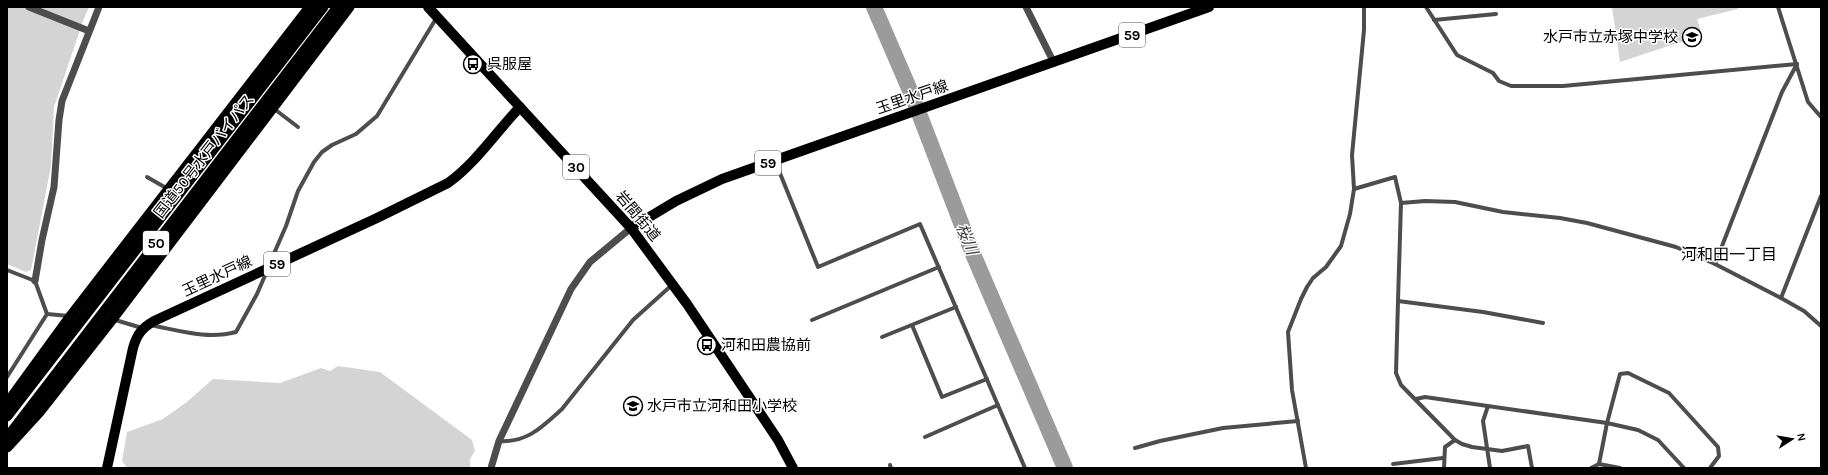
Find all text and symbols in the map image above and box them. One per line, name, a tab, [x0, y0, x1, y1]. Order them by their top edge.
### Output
road number: 59	[1119, 23, 1145, 47]
school or university icon: 水戸市立赤塚中学校	[1681, 26, 1703, 48]
place label: 水戸市立赤塚中学校	[1543, 28, 1678, 46]
bus stop icon: 呉服屋	[462, 53, 484, 75]
place label: 呉服屋	[487, 55, 532, 73]
street label: 玉里水戸線	[874, 76, 950, 118]
street label: 国道50号水戸バイパス	[150, 91, 258, 221]
road number: 59	[755, 151, 781, 175]
road number: 30	[563, 155, 589, 179]
street label: 岩間街道	[612, 187, 664, 245]
water label: 桜川	[952, 221, 983, 259]
road number: 50	[143, 231, 169, 255]
district label: 河和田一丁目	[1681, 245, 1777, 264]
street label: 玉里水戸線	[179, 252, 255, 300]
road number: 59	[264, 252, 290, 276]
bus stop icon: 河和田農協前	[696, 334, 718, 356]
place label: 河和田農協前	[721, 336, 811, 354]
school or university icon: 水戸市立河和田小学校	[622, 395, 644, 417]
place label: 水戸市立河和田小学校	[647, 397, 797, 415]
north arrow	[1772, 419, 1812, 459]
text: N	[1794, 432, 1808, 442]

